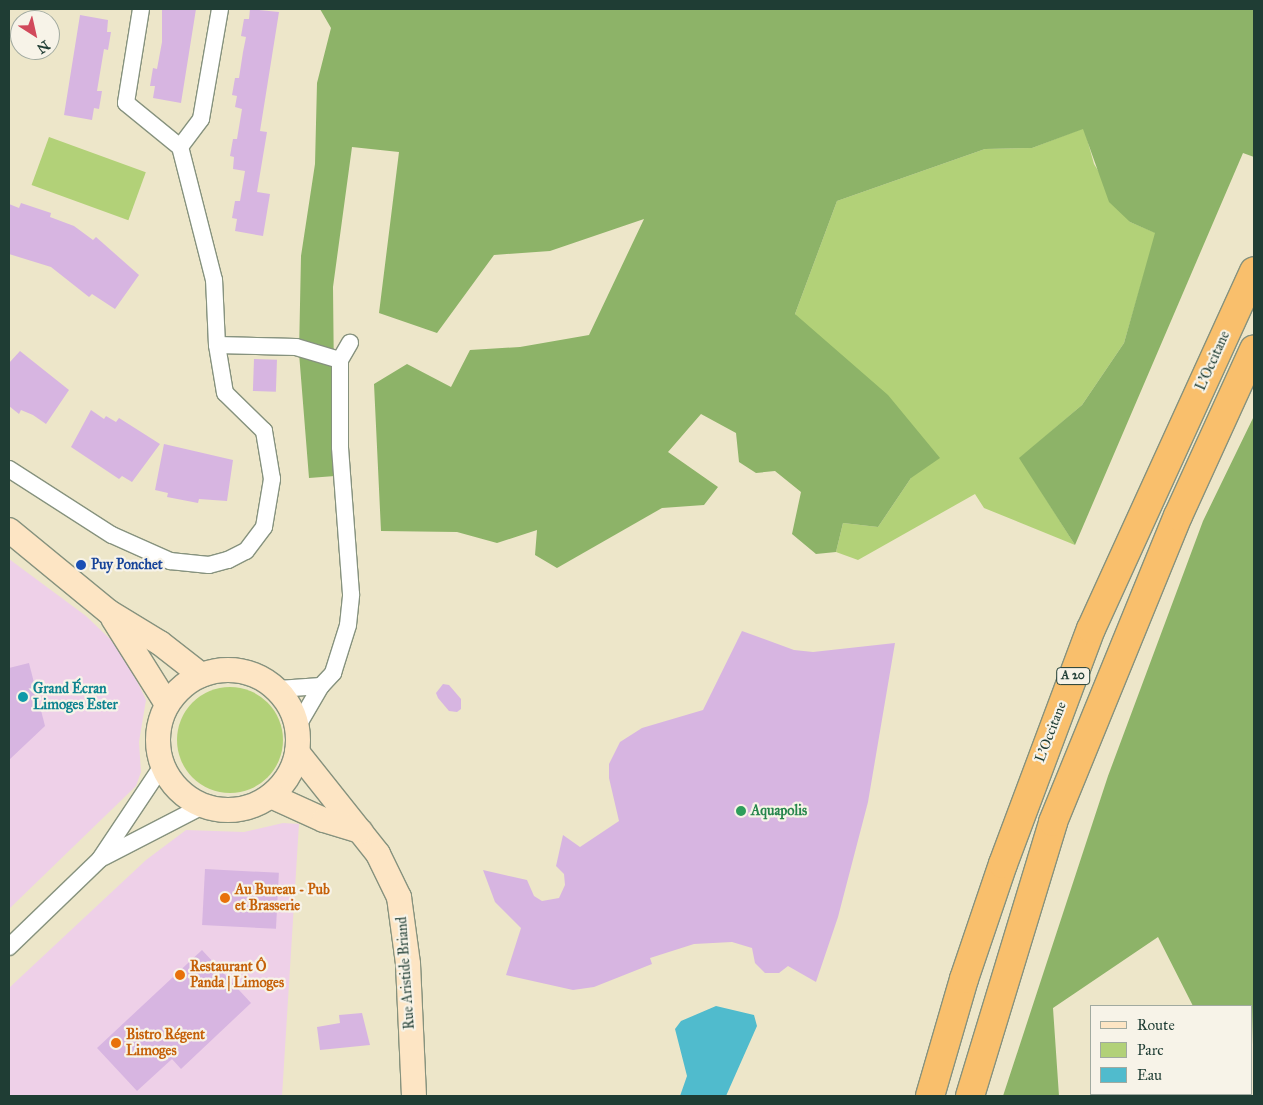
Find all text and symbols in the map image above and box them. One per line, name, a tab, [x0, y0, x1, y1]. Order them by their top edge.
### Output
north arrow	[10, 10, 60, 60]
text: N	[34, 37, 53, 57]
street label: L'Occitane	[1192, 329, 1234, 393]
place label: Puy Ponchet	[91, 557, 163, 573]
marker: Puy Ponchet	[75, 559, 87, 571]
road number: A 20	[1056, 666, 1090, 686]
place label: Grand Écran Limoges Ester	[33, 681, 118, 714]
marker: Grand Écran Limoges Ester	[17, 691, 29, 703]
street label: L'Occitane	[1032, 699, 1070, 765]
place label: Aquapolis	[751, 803, 807, 819]
marker: Aquapolis	[735, 805, 747, 817]
place label: Au Bureau - Pub et Brasserie	[235, 882, 330, 914]
marker: Au Bureau - Pub et Brasserie	[219, 892, 231, 904]
street label: Rue Aristide Briand	[394, 916, 418, 1030]
place label: Restaurant Ô Panda | Limoges	[190, 959, 284, 992]
marker: Restaurant Ô Panda | Limoges	[174, 969, 186, 981]
legend	[1090, 1005, 1253, 1095]
text: Route	[1137, 1016, 1175, 1034]
place label: Bistro Régent Limoges	[126, 1027, 205, 1060]
marker: Bistro Régent Limoges	[110, 1037, 122, 1049]
text: Parc	[1137, 1041, 1164, 1059]
text: Eau	[1137, 1066, 1162, 1084]

